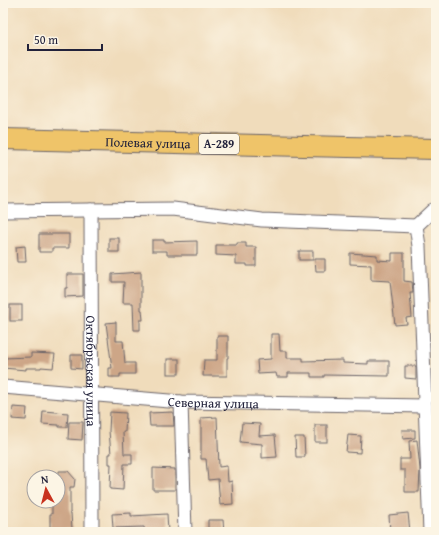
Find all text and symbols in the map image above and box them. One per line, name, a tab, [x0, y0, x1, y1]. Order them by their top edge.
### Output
scale bar	[28, 26, 102, 52]
text: 50 m	[34, 31, 58, 48]
street label: Полевая улица	[105, 132, 192, 153]
road number: А-289	[199, 134, 239, 154]
street label: Октябрьская улица	[81, 316, 101, 427]
street label: Северная улица	[167, 392, 260, 413]
north arrow	[26, 469, 66, 509]
text: N	[40, 471, 50, 487]

